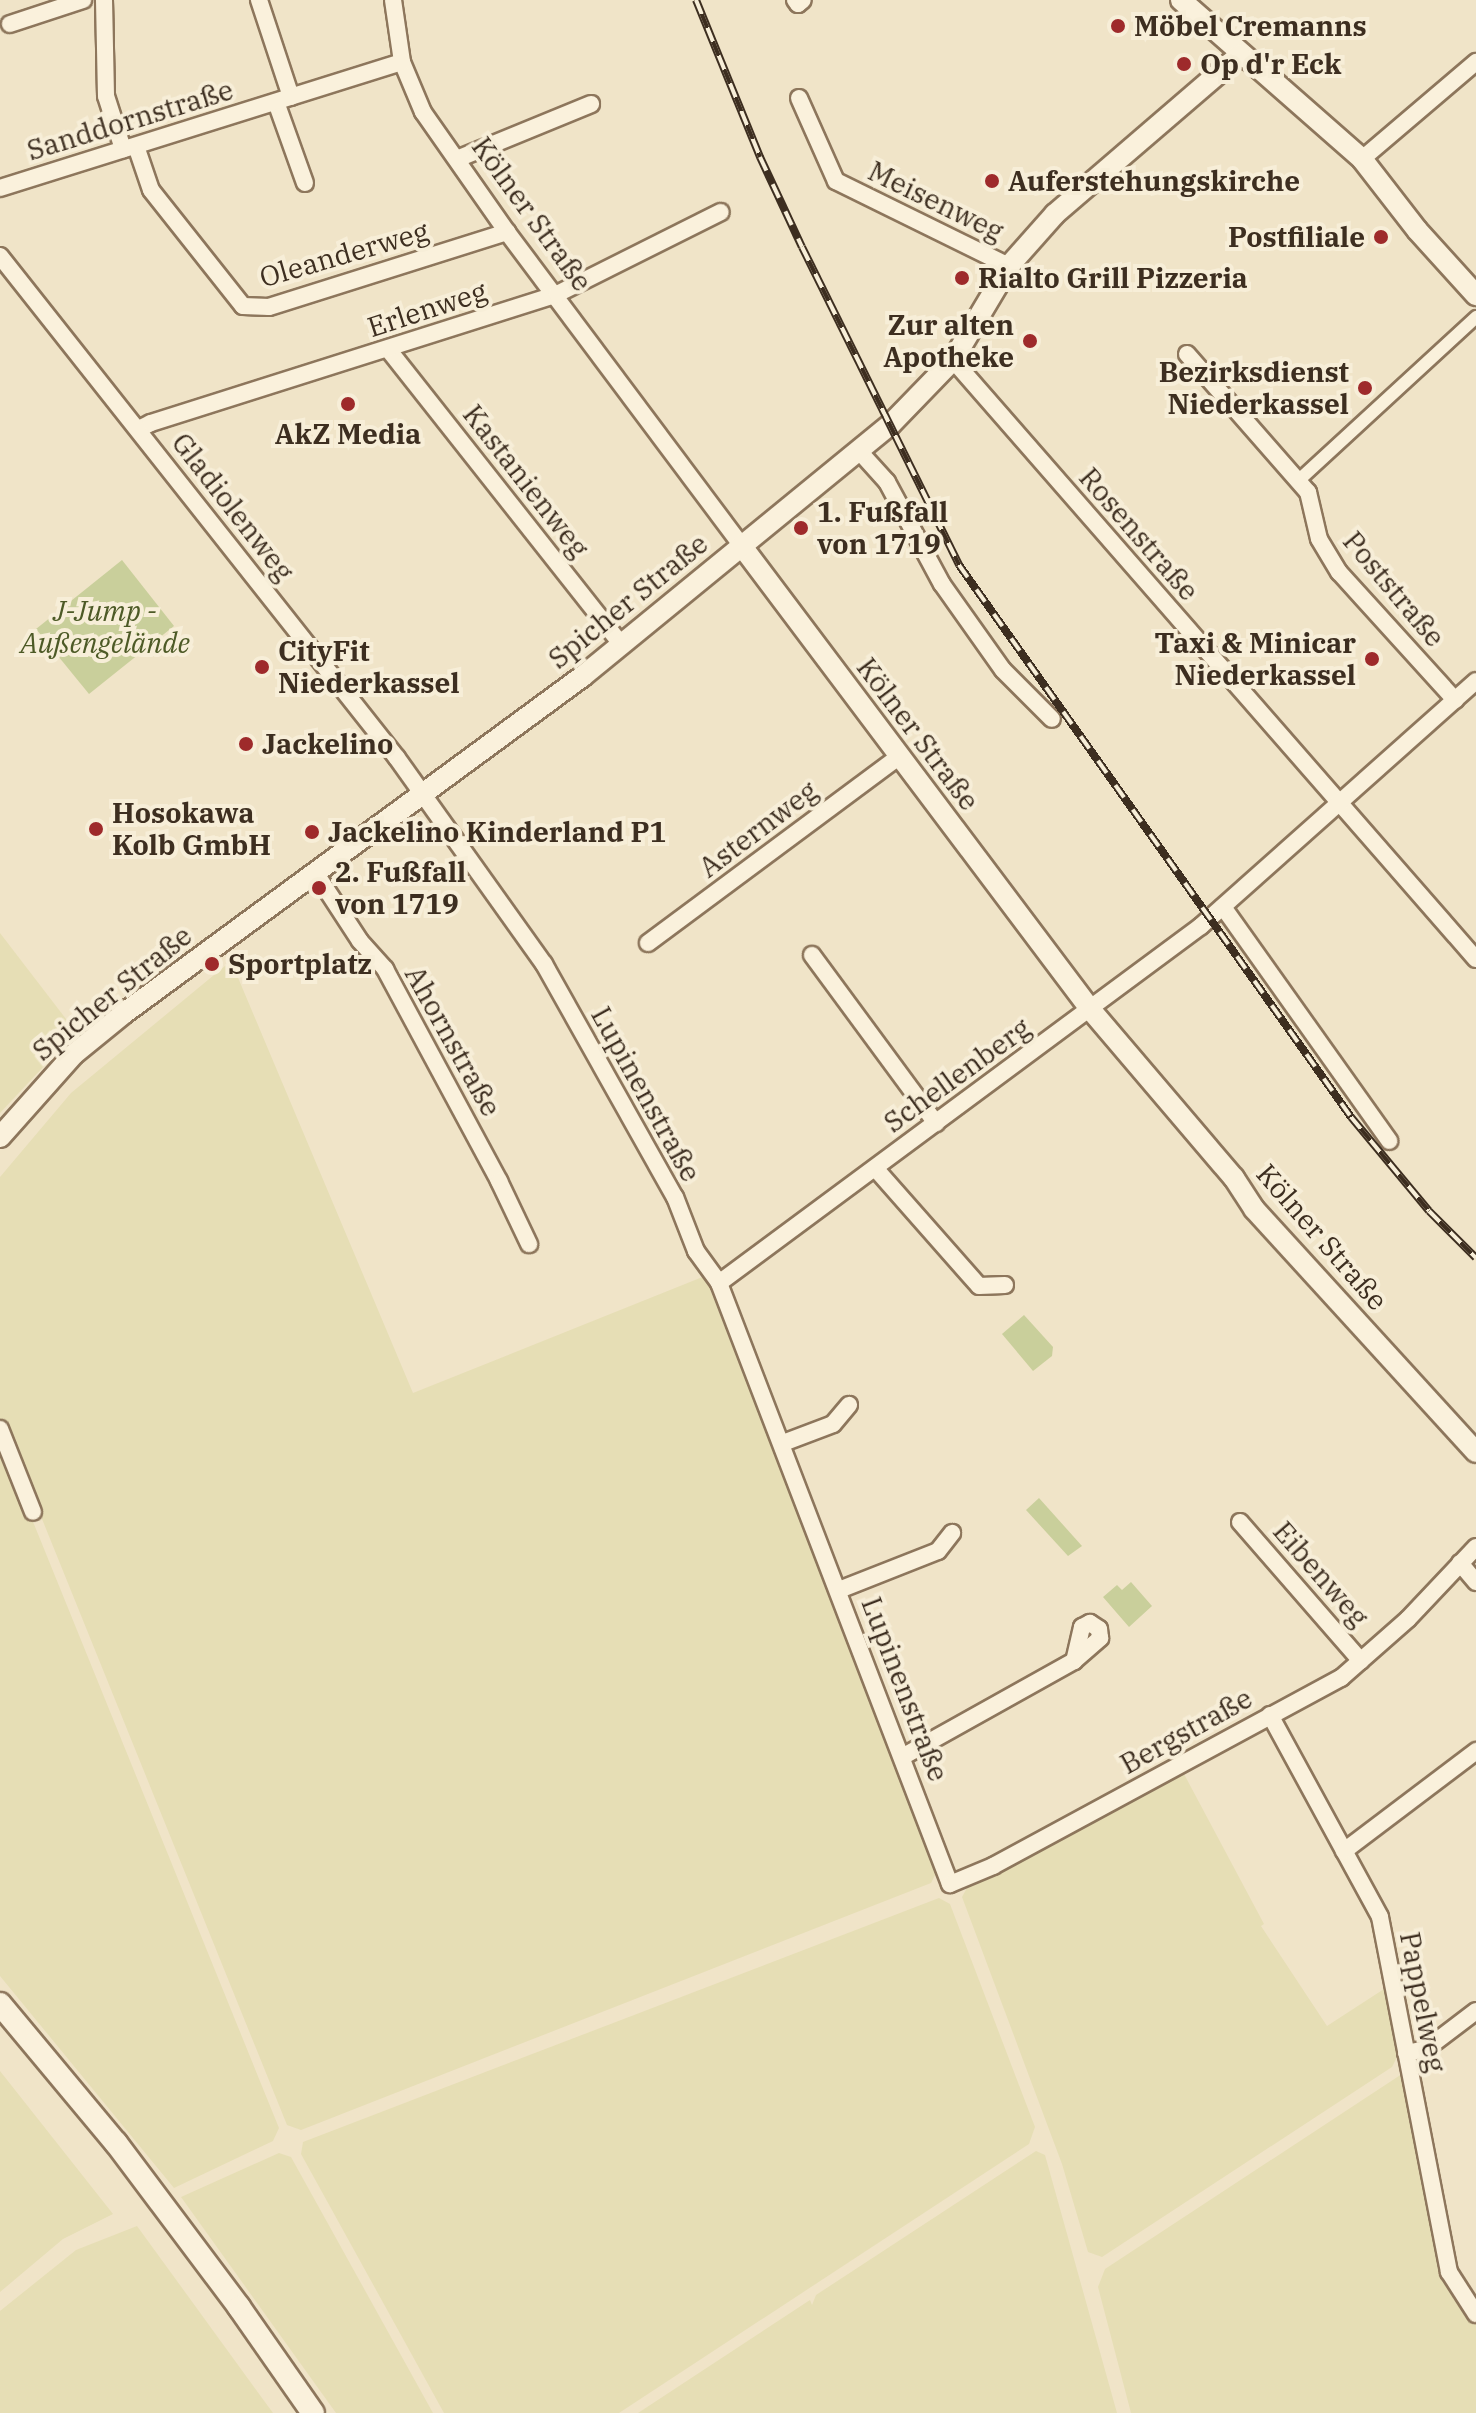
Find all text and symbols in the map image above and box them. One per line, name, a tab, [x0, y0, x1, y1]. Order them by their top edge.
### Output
place label: Möbel Cremanns	[1134, 9, 1367, 43]
marker: Möbel Cremanns	[1109, 17, 1127, 35]
place label: Op d'r Eck	[1200, 47, 1341, 81]
marker: Op d'r Eck	[1175, 55, 1193, 73]
street label: Sanddornstraße	[23, 73, 237, 167]
street label: Kölner Straße	[465, 130, 599, 298]
street label: Meisenweg	[863, 154, 1009, 248]
place label: Auferstehungskirche	[1008, 164, 1300, 198]
marker: Auferstehungskirche	[983, 172, 1001, 190]
street label: Oleanderweg	[256, 214, 432, 294]
place label: Postfiliale	[1228, 220, 1365, 254]
marker: Postfiliale	[1372, 228, 1390, 246]
place label: Rialto Grill Pizzeria	[978, 261, 1248, 295]
marker: Rialto Grill Pizzeria	[953, 269, 971, 287]
street label: Erlenweg	[363, 274, 491, 344]
place label: Zur alten Apotheke	[883, 308, 1014, 374]
marker: Zur alten Apotheke	[1021, 332, 1039, 350]
place label: Bezirksdienst Niederkassel	[1159, 355, 1349, 421]
marker: Bezirksdienst Niederkassel	[1356, 379, 1374, 397]
marker: AkZ Media	[339, 395, 357, 413]
street label: Kastanienweg	[456, 398, 596, 564]
place label: AkZ Media	[275, 417, 421, 451]
street label: Gladiolenweg	[165, 426, 301, 588]
street label: Rosenstraße	[1072, 461, 1206, 607]
place label: 1. Fußfall von 1719	[817, 495, 948, 561]
marker: 1. Fußfall von 1719	[792, 519, 810, 537]
street label: Poststraße	[1336, 525, 1452, 653]
street label: Spicher Straße	[542, 527, 714, 675]
park label: J-Jump - Außengelände	[20, 594, 190, 660]
place label: Taxi & Minicar Niederkassel	[1154, 626, 1356, 692]
place label: CityFit Niederkassel	[278, 634, 460, 700]
marker: Taxi & Minicar Niederkassel	[1363, 650, 1381, 668]
street label: Kölner Straße	[850, 651, 986, 817]
marker: CityFit Niederkassel	[253, 658, 271, 676]
place label: Jackelino	[262, 727, 393, 761]
marker: Jackelino	[237, 735, 255, 753]
street label: Asternweg	[692, 774, 824, 884]
place label: Hosokawa Kolb GmbH	[112, 796, 271, 862]
place label: Jackelino Kinderland P1	[328, 815, 666, 849]
marker: Hosokawa Kolb GmbH	[87, 820, 105, 838]
marker: Jackelino Kinderland P1	[303, 823, 321, 841]
place label: 2. Fußfall von 1719	[335, 855, 466, 921]
marker: 2. Fußfall von 1719	[310, 879, 328, 897]
street label: Spicher Straße	[26, 919, 198, 1067]
place label: Sportplatz	[228, 947, 372, 981]
marker: Sportplatz	[203, 955, 221, 973]
street label: Ahornstraße	[398, 960, 508, 1122]
street label: Lupinenstraße	[584, 1001, 708, 1187]
street label: Schellenberg	[877, 1011, 1037, 1139]
street label: Kölner Straße	[1250, 1157, 1394, 1317]
street label: Eibenweg	[1266, 1515, 1376, 1633]
street label: Lupinenstraße	[854, 1592, 956, 1786]
street label: Bergstraße	[1114, 1681, 1258, 1781]
street label: Pappelweg	[1393, 1929, 1453, 2075]

